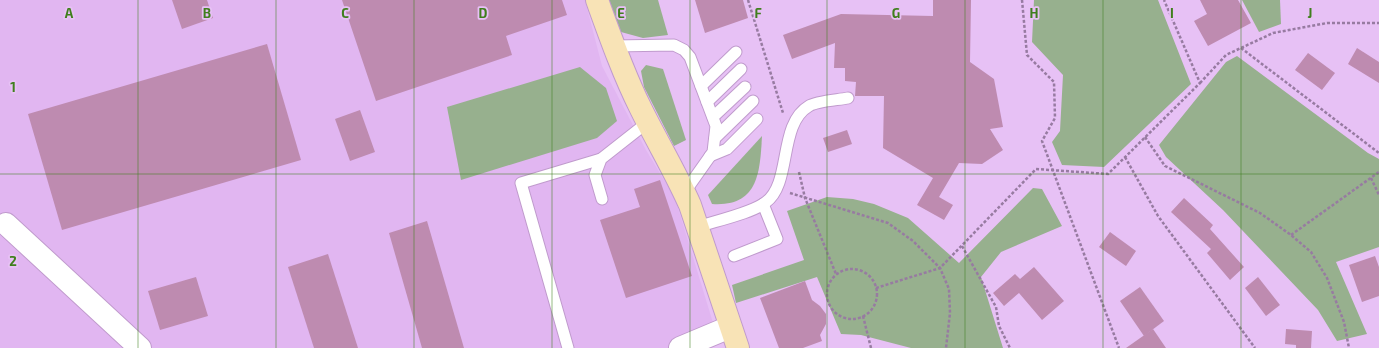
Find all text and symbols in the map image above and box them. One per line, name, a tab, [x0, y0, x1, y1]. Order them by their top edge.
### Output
text: A	[65, 5, 74, 21]
text: B	[203, 5, 211, 21]
text: C	[341, 5, 349, 21]
text: D	[479, 5, 488, 21]
text: E	[617, 5, 625, 21]
text: F	[754, 5, 762, 21]
text: G	[892, 5, 900, 21]
text: H	[1030, 5, 1039, 21]
text: I	[1170, 5, 1174, 21]
text: J	[1308, 5, 1312, 21]
text: 1	[10, 79, 16, 95]
text: 2	[9, 253, 17, 269]

